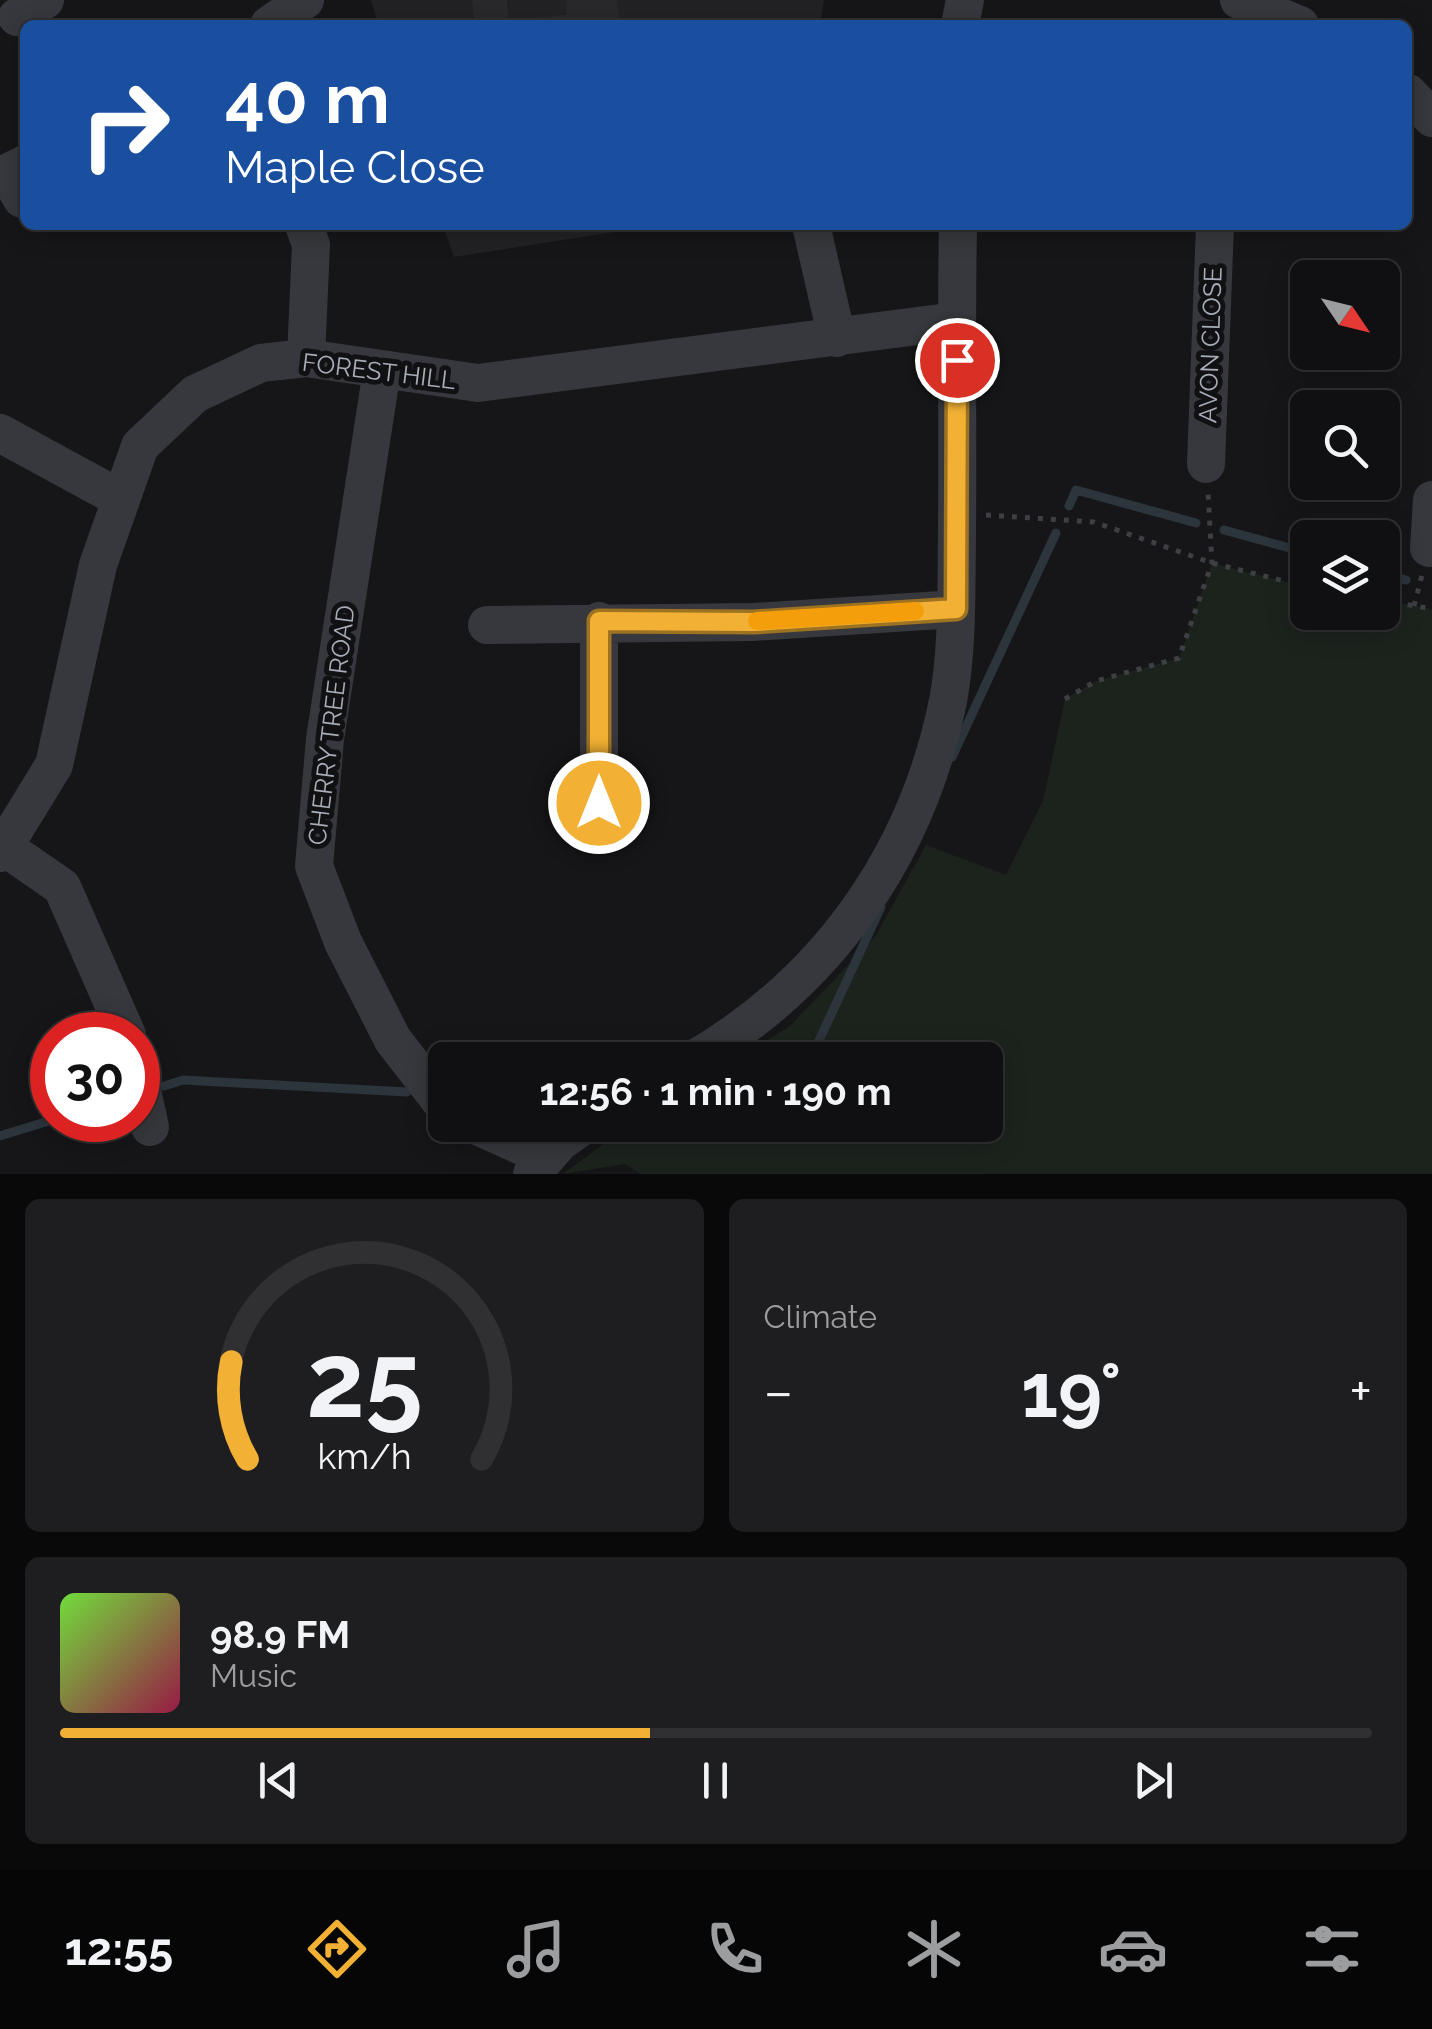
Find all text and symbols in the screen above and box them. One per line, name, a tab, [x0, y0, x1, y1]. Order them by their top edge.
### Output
text: 40 m	[225, 57, 390, 139]
icon: right	[60, 60, 190, 190]
text: Maple Close	[225, 141, 485, 194]
north arrow	[1290, 260, 1400, 370]
map controls	[1290, 260, 1400, 630]
street label: AVON CLOSE	[1192, 266, 1228, 424]
pin	[915, 318, 1000, 403]
icon: arrive	[930, 333, 985, 388]
street label: FOREST HILL	[301, 347, 458, 395]
button: search	[1290, 390, 1400, 500]
button: layers	[1290, 520, 1400, 630]
street label: CHERRY TREE ROAD	[301, 603, 361, 847]
position arrow	[547, 751, 651, 855]
speed limit sign: 30	[30, 1012, 160, 1142]
text: 12:56 · 1 min · 190 m	[539, 1069, 892, 1114]
text: Climate	[764, 1298, 877, 1335]
text: 25	[306, 1319, 422, 1441]
text: 19°	[1021, 1346, 1121, 1435]
text: −	[764, 1359, 793, 1424]
text: +	[1349, 1359, 1372, 1424]
text: km/h	[317, 1435, 411, 1477]
text: 98.9 FM	[210, 1612, 350, 1657]
text: Music	[210, 1657, 297, 1694]
icon: previous	[251, 1753, 306, 1808]
icon: pause	[688, 1753, 743, 1808]
icon: next	[1126, 1753, 1181, 1808]
icon: directions	[302, 1914, 372, 1984]
icon: music	[501, 1914, 571, 1984]
icon: phone	[700, 1914, 770, 1984]
icon: climate	[899, 1914, 969, 1984]
icon: car	[1098, 1914, 1168, 1984]
icon: filters	[1297, 1914, 1367, 1984]
text: 12:55	[65, 1923, 173, 1976]

